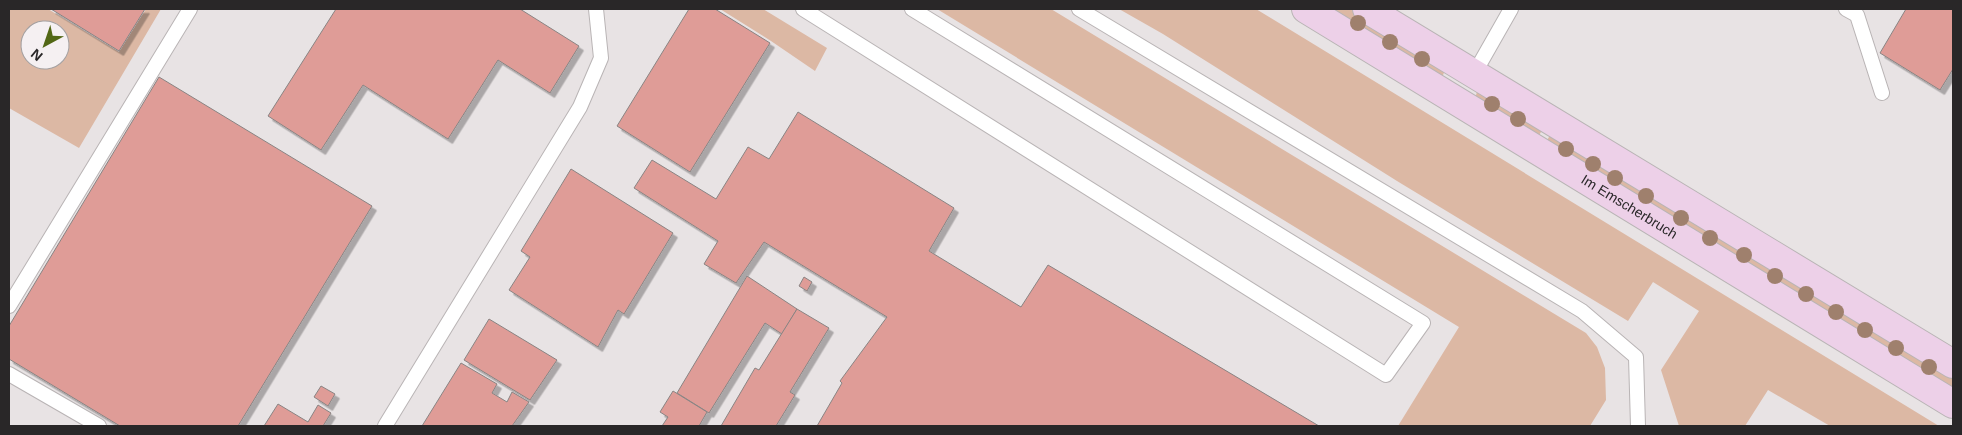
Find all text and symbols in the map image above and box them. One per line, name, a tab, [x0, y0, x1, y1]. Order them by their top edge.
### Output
north arrow	[20, 20, 70, 70]
text: N	[28, 46, 46, 64]
street label: Im Emscherbruch	[1578, 171, 1681, 242]

